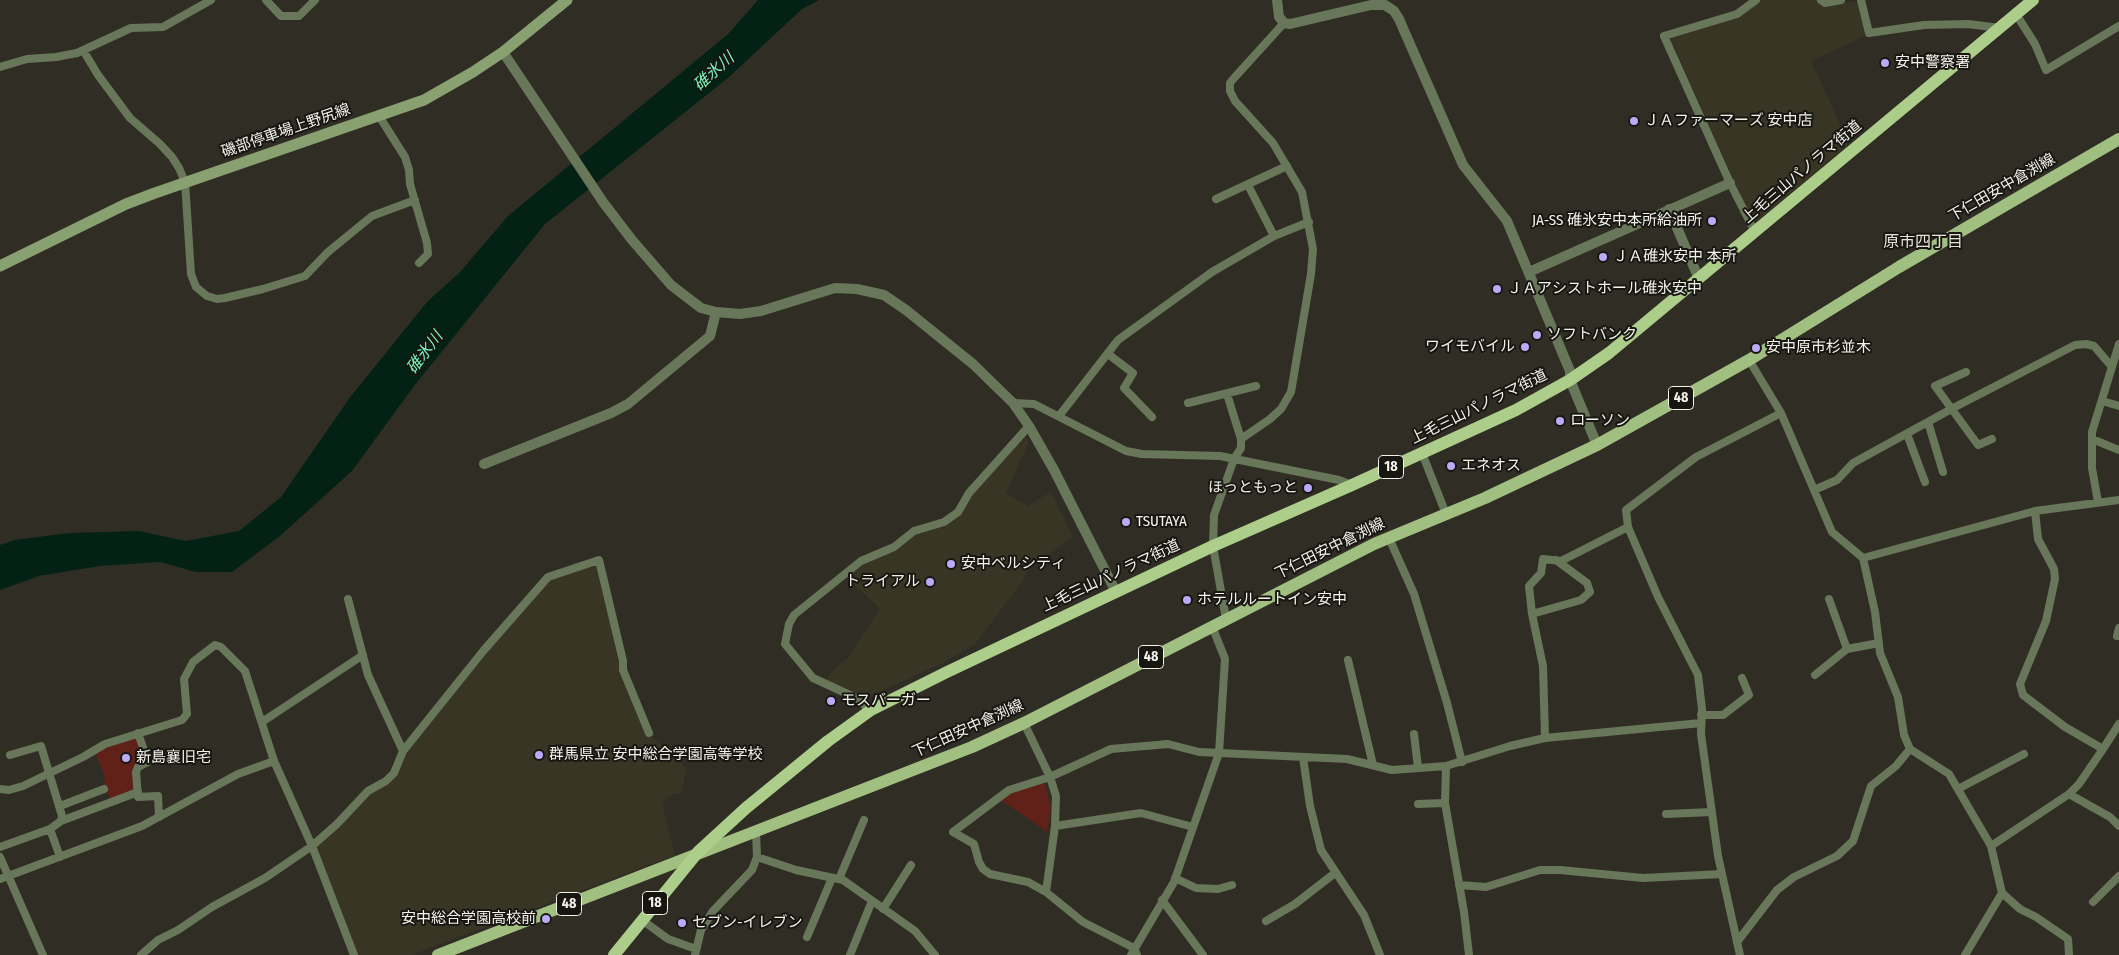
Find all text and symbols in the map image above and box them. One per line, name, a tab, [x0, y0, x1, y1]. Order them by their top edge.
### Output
water label: 碓氷川	[690, 49, 738, 95]
place label: 安中警察署	[1895, 54, 1970, 72]
marker: 安中警察署	[1879, 57, 1891, 69]
street label: 磯部停車場上野尻線	[219, 101, 353, 161]
place label: ＪＡファーマーズ 安中店	[1644, 112, 1813, 130]
marker: ＪＡファーマーズ 安中店	[1628, 115, 1640, 127]
street label: 上毛三山パノラマ街道	[1739, 117, 1865, 227]
street label: 下仁田安中倉渕線	[1946, 150, 2058, 226]
place label: JA-SS 碓氷安中本所給油所	[1532, 212, 1702, 230]
marker: JA-SS 碓氷安中本所給油所	[1706, 215, 1718, 227]
district label: 原市四丁目	[1883, 233, 1963, 253]
place label: ＪＡ碓氷安中 本所	[1613, 248, 1737, 266]
marker: ＪＡ碓氷安中 本所	[1597, 251, 1609, 263]
place label: ＪＡアシストホール碓氷安中	[1507, 280, 1702, 298]
marker: ＪＡアシストホール碓氷安中	[1491, 283, 1503, 295]
place label: ソフトバンク	[1547, 326, 1637, 344]
water label: 碓氷川	[403, 328, 447, 378]
marker: ソフトバンク	[1531, 329, 1543, 341]
place label: ワイモバイル	[1425, 338, 1515, 356]
place label: 安中原市杉並木	[1766, 339, 1871, 357]
marker: ワイモバイル	[1519, 341, 1531, 353]
marker: 安中原市杉並木	[1750, 342, 1762, 354]
street label: 上毛三山パノラマ街道	[1408, 366, 1550, 448]
road number: 48	[1668, 386, 1694, 409]
place label: ローソン	[1570, 412, 1630, 430]
marker: ローソン	[1554, 415, 1566, 427]
road number: 18	[1378, 456, 1404, 478]
place label: エネオス	[1461, 457, 1521, 475]
marker: エネオス	[1445, 460, 1457, 472]
place label: ほっともっと	[1208, 479, 1298, 497]
marker: ほっともっと	[1302, 482, 1314, 494]
place label: TSUTAYA	[1136, 513, 1187, 531]
street label: 下仁田安中倉渕線	[1272, 515, 1388, 583]
marker: TSUTAYA	[1120, 516, 1132, 528]
street label: 上毛三山パノラマ街道	[1039, 536, 1183, 616]
place label: 安中ベルシティ	[961, 555, 1066, 573]
marker: 安中ベルシティ	[945, 558, 957, 570]
place label: トライアル	[845, 573, 920, 591]
marker: トライアル	[924, 576, 936, 588]
place label: ホテルルートイン安中	[1197, 591, 1347, 609]
marker: ホテルルートイン安中	[1181, 594, 1193, 606]
road number: 48	[1138, 646, 1164, 669]
place label: モスバーガー	[841, 692, 931, 710]
marker: モスバーガー	[825, 695, 837, 707]
street label: 下仁田安中倉渕線	[910, 696, 1026, 762]
place label: 群馬県立 安中総合学園高等学校	[549, 746, 763, 764]
place label: 新島襄旧宅	[136, 749, 211, 767]
marker: 群馬県立 安中総合学園高等学校	[533, 749, 545, 761]
marker: 新島襄旧宅	[120, 752, 132, 764]
road number: 18	[642, 891, 668, 914]
road number: 48	[556, 892, 582, 916]
place label: 安中総合学園高校前	[401, 910, 536, 928]
marker: 安中総合学園高校前	[540, 913, 552, 925]
place label: セブン-イレブン	[692, 914, 803, 932]
marker: セブン-イレブン	[676, 917, 688, 929]

